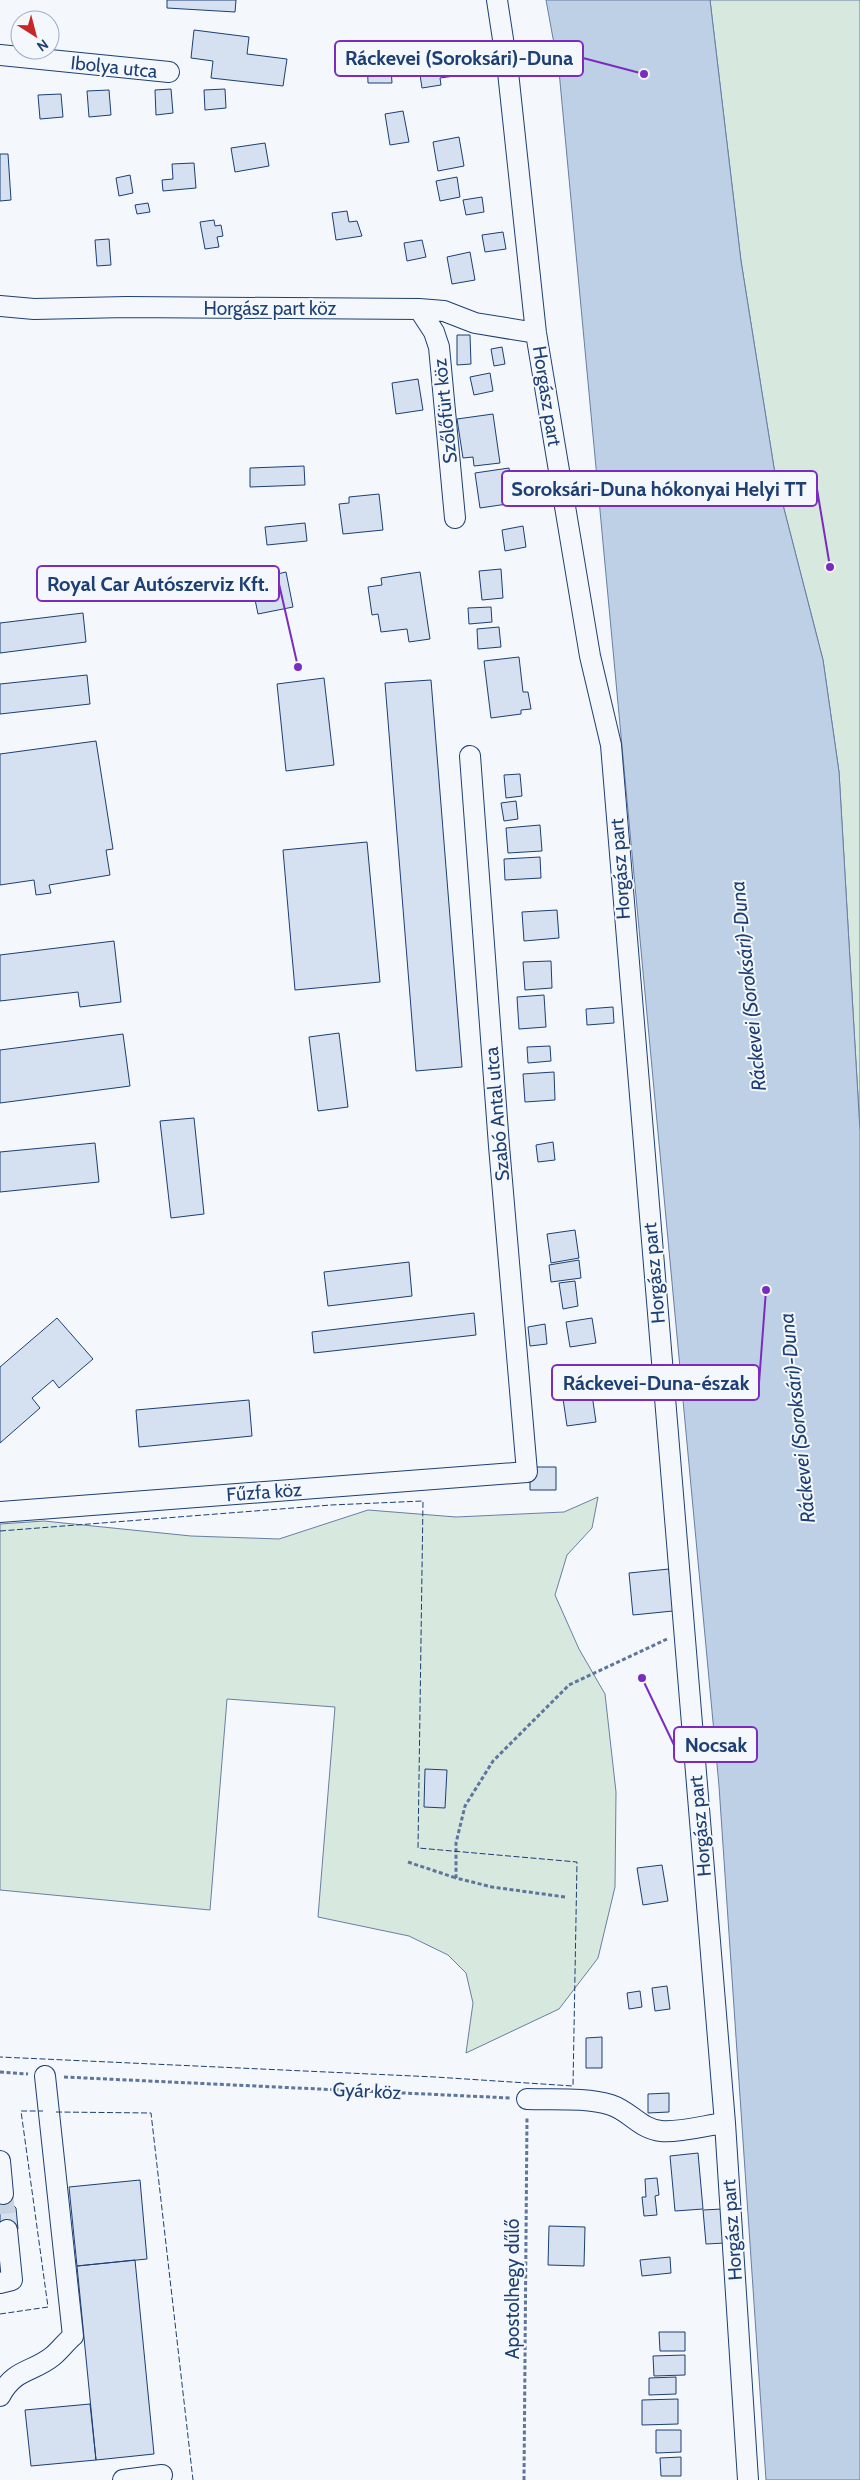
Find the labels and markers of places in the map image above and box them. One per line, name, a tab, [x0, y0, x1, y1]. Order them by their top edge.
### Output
callout: Ráckevei (Soroksári)-Duna	[335, 41, 583, 76]
callout: Soroksári-Duna hókonyai Helyi TT	[502, 471, 817, 506]
callout: Royal Car Autószerviz Kft.	[37, 566, 279, 601]
callout: Ráckevei-Duna-észak	[552, 1365, 759, 1400]
callout: Nocsak	[674, 1727, 757, 1762]

